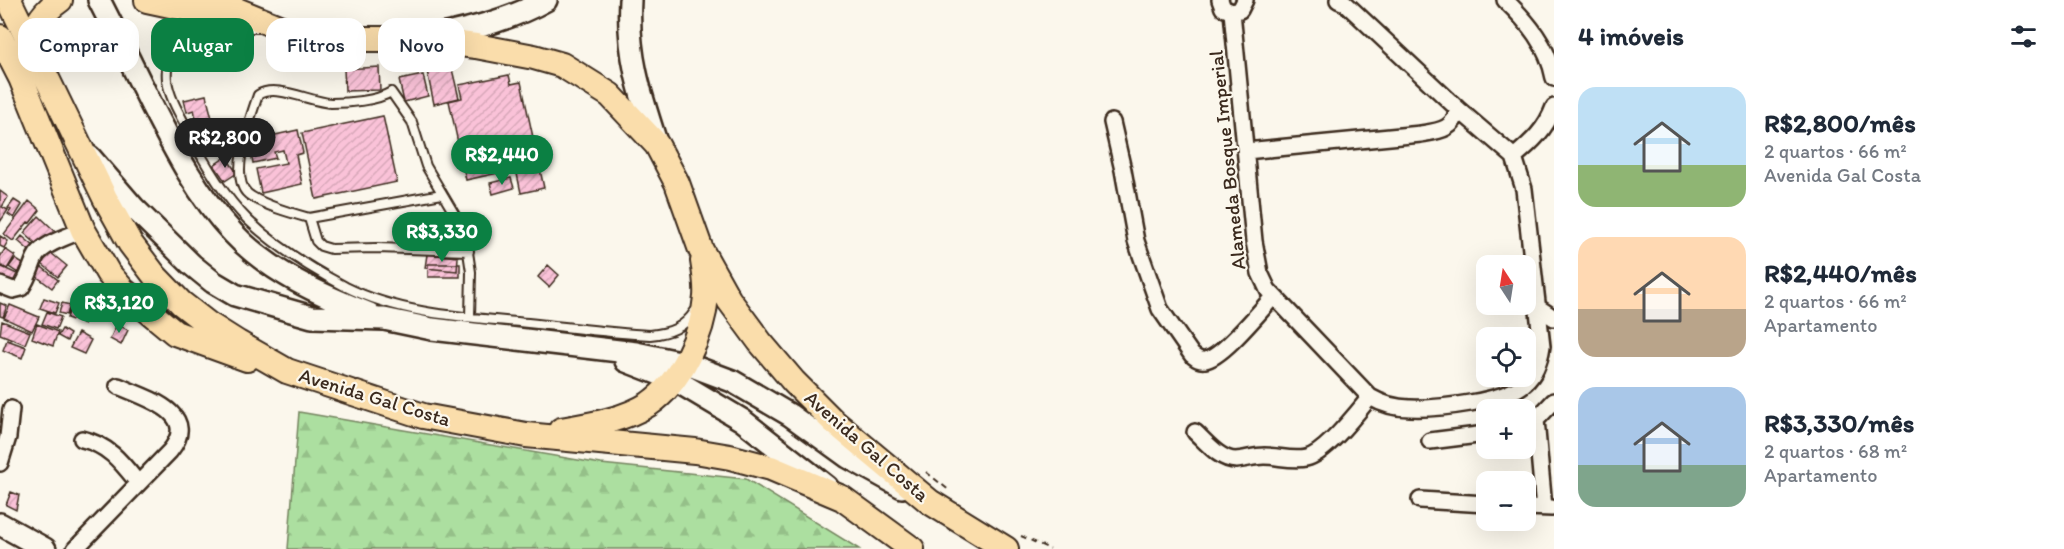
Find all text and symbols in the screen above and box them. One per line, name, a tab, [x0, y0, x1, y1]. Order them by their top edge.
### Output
chip: Comprar	[18, 18, 139, 72]
chip: Alugar	[151, 18, 254, 72]
chip: Filtros	[266, 18, 366, 72]
chip: Novo	[378, 18, 465, 72]
text: 4 imóveis	[1578, 20, 1684, 52]
icon: filters	[2007, 20, 2040, 53]
street label: Alameda Bosque Imperial	[1203, 49, 1250, 271]
text: R$2,800/mês	[1764, 107, 1916, 139]
icon: home	[1626, 111, 1698, 183]
pin: R$2,800	[170, 118, 280, 169]
text: R$2,800	[188, 125, 262, 149]
pin: R$2,440	[447, 135, 557, 186]
text: 2 quartos · 66 m²	[1764, 139, 1907, 163]
text: R$2,440	[465, 142, 539, 166]
text: Avenida Gal Costa	[1764, 163, 1921, 187]
pin: R$3,330	[387, 212, 497, 263]
text: R$3,330	[406, 219, 478, 243]
north arrow	[1476, 255, 1536, 315]
map controls	[1476, 255, 1536, 531]
text: R$2,440/mês	[1764, 257, 1917, 289]
icon: home	[1626, 261, 1698, 333]
pin: R$3,120	[64, 283, 174, 334]
text: 2 quartos · 66 m²	[1764, 289, 1907, 313]
text: R$3,120	[84, 290, 154, 314]
text: Apartamento	[1764, 313, 1878, 337]
button: locate	[1476, 327, 1536, 387]
street label: Avenida Gal Costa	[296, 363, 454, 432]
street label: Avenida Gal Costa	[800, 385, 935, 507]
button: +	[1476, 399, 1536, 459]
text: R$3,330/mês	[1764, 407, 1914, 439]
icon: home	[1626, 411, 1698, 483]
text: 2 quartos · 68 m²	[1764, 439, 1907, 463]
text: Apartamento	[1764, 463, 1878, 487]
button: −	[1476, 471, 1536, 531]

